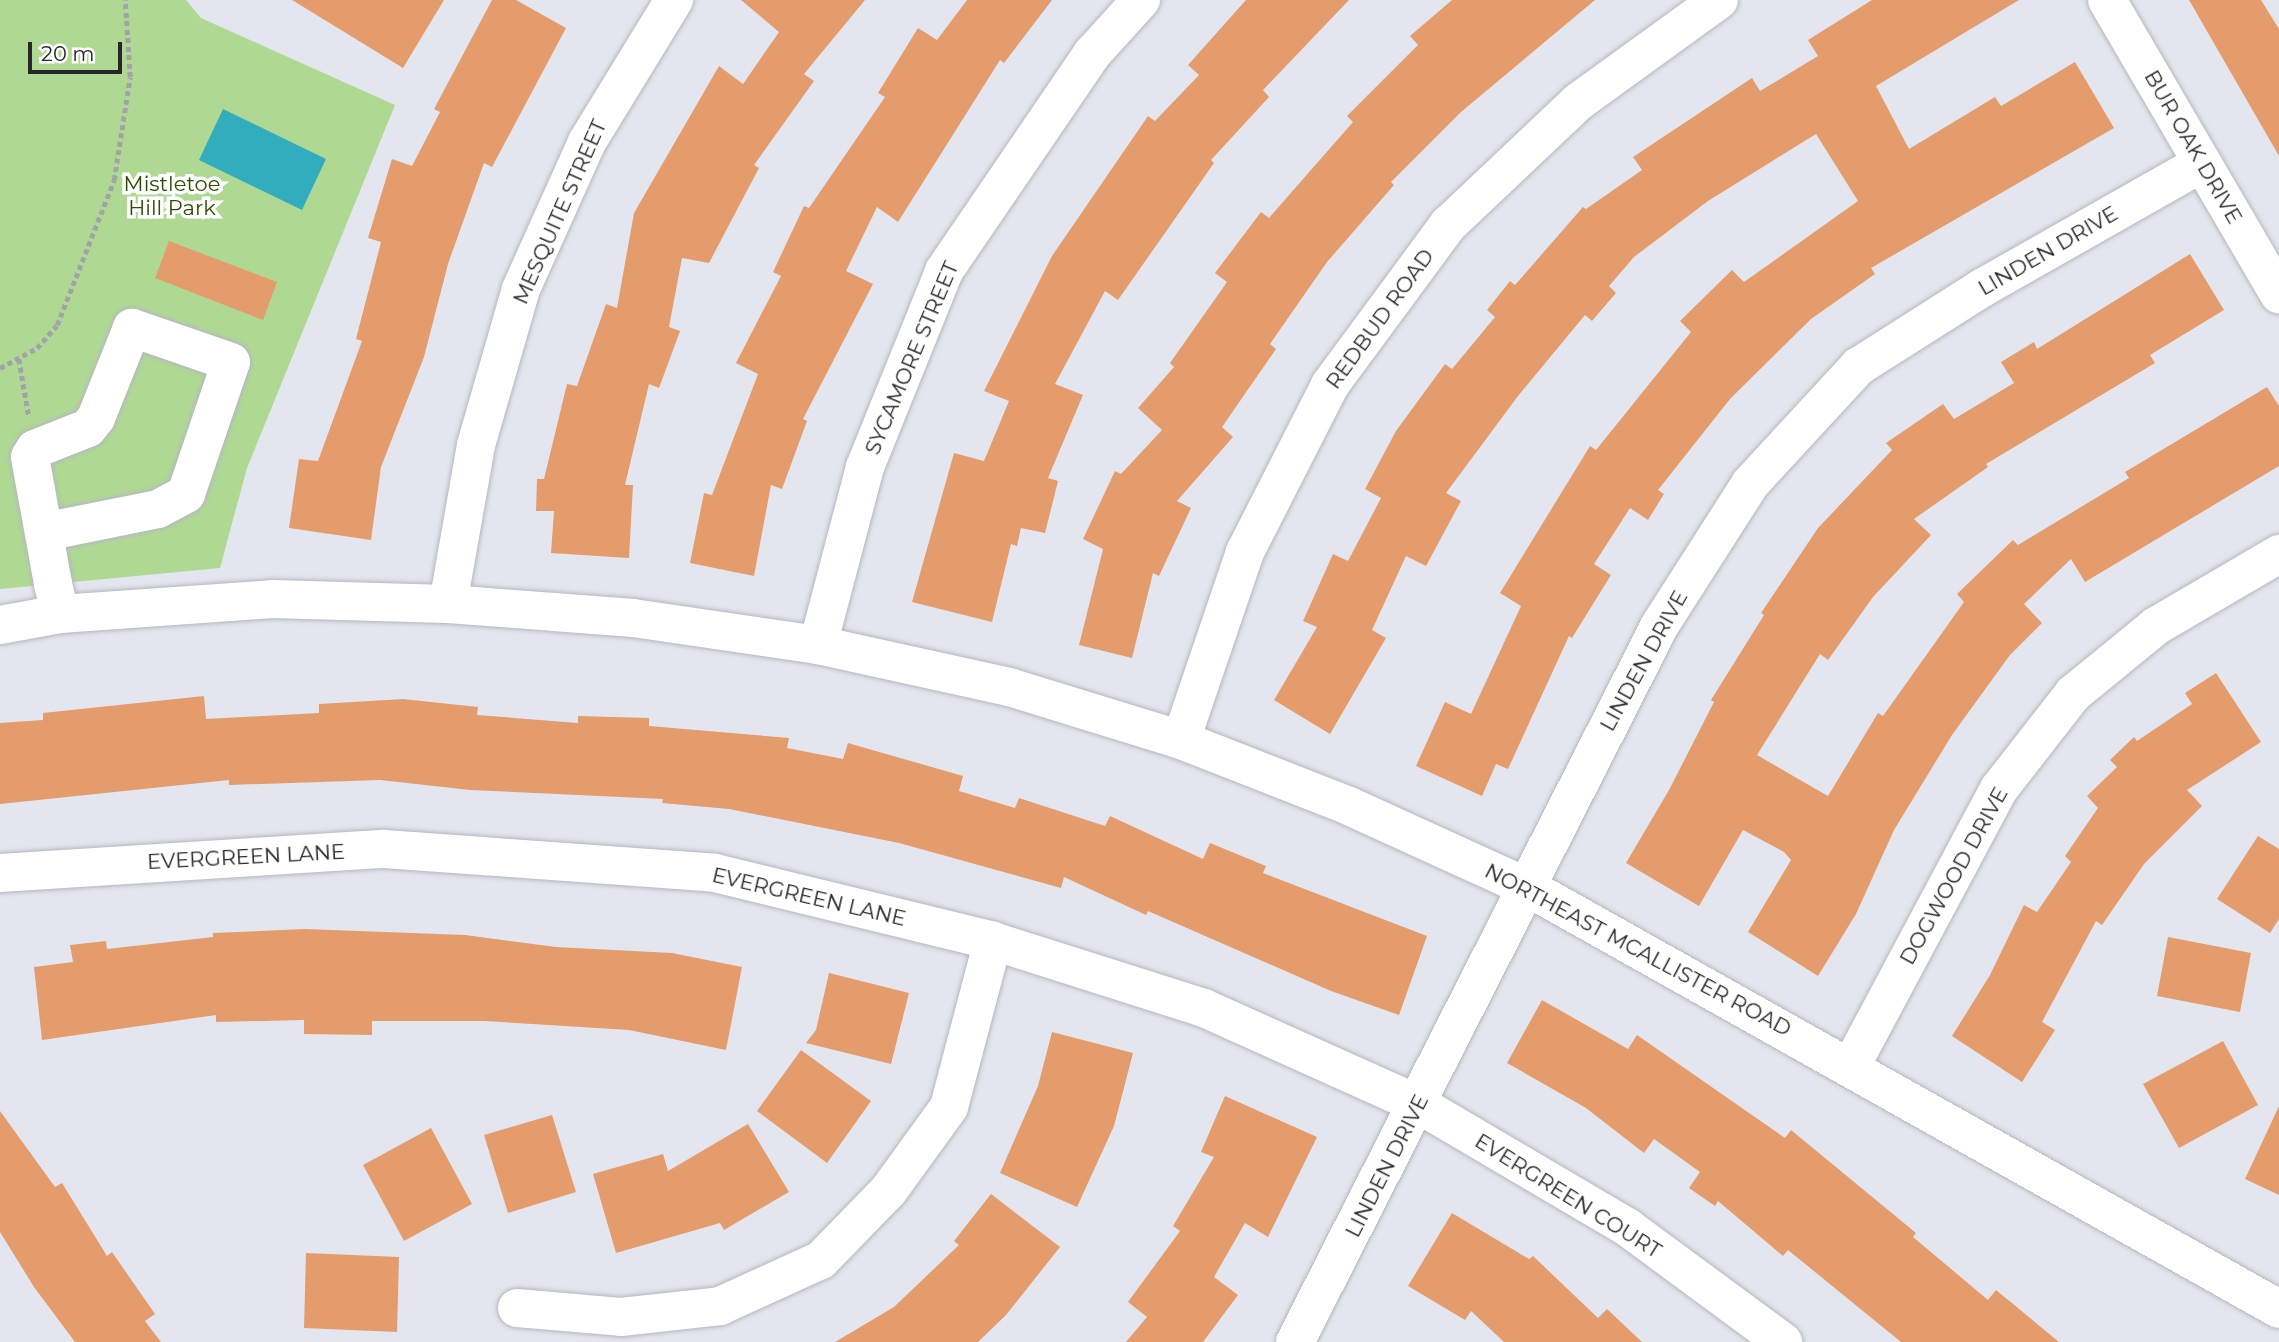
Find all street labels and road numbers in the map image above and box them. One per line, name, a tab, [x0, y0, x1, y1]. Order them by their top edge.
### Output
street label: BUR OAK DRIVE	[2139, 66, 2247, 228]
street label: MESQUITE STREET	[508, 116, 612, 308]
street label: LINDEN DRIVE	[1974, 201, 2122, 301]
street label: REDBUD ROAD	[1321, 244, 1439, 394]
street label: SYCAMORE STREET	[860, 258, 964, 458]
street label: LINDEN DRIVE	[1595, 586, 1693, 736]
street label: DOGWOOD DRIVE	[1895, 783, 2013, 969]
street label: EVERGREEN LANE	[146, 839, 346, 875]
street label: NORTHEAST MCALLISTER ROAD	[1481, 858, 1795, 1042]
street label: EVERGREEN LANE	[710, 862, 908, 932]
street label: LINDEN DRIVE	[1340, 1090, 1434, 1242]
street label: EVERGREEN COURT	[1470, 1128, 1666, 1264]

